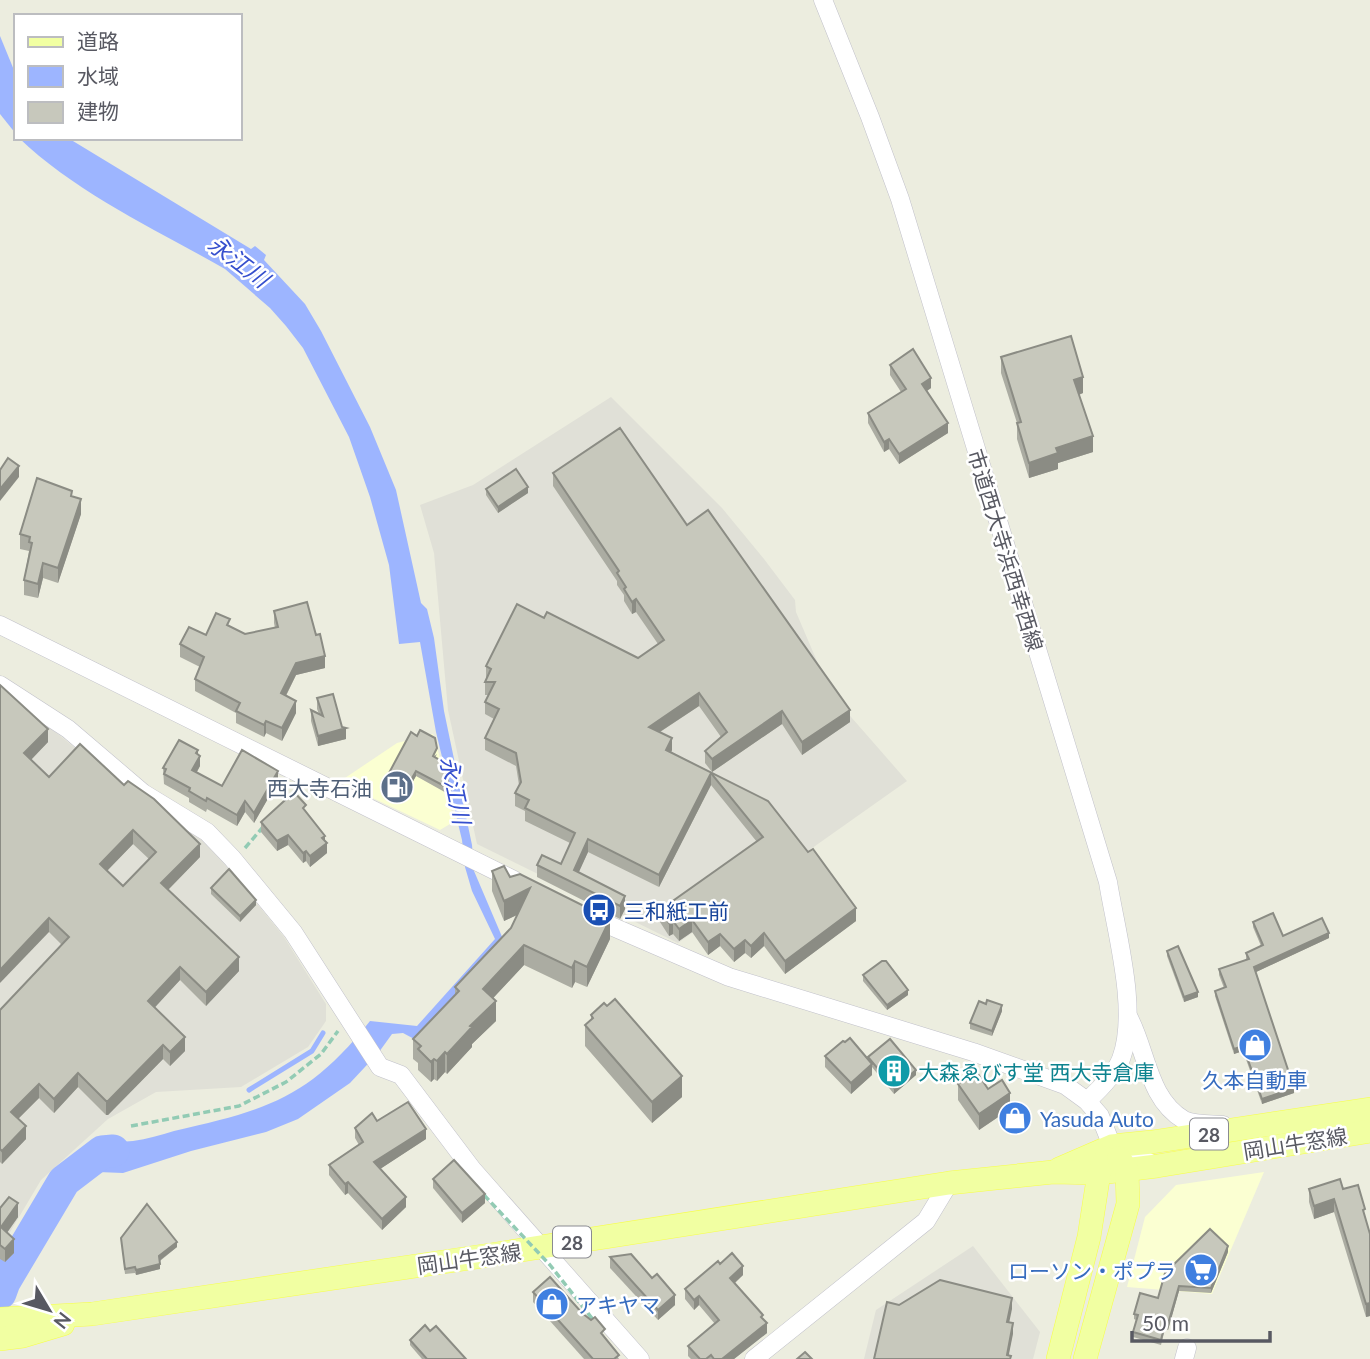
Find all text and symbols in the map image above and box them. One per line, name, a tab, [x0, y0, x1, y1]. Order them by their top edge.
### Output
legend	[14, 14, 242, 140]
text: 道路	[77, 28, 119, 53]
text: 水域	[77, 63, 119, 88]
text: 建物	[77, 98, 119, 123]
water label: 永江川	[203, 229, 277, 295]
street label: 市道西大寺浜西幸西線	[963, 446, 1049, 654]
water label: 永江川	[435, 753, 477, 830]
fuel station icon: 西大寺石油	[378, 768, 416, 806]
place label: 西大寺石油	[267, 775, 372, 800]
bus stop icon: 三和紙工前	[580, 891, 618, 929]
place label: 三和紙工前	[624, 898, 729, 923]
shop icon: 久本自動車	[1236, 1026, 1274, 1064]
building icon: 大森ゑびす堂 西大寺倉庫	[875, 1052, 913, 1090]
place label: 大森ゑびす堂 西大寺倉庫	[918, 1059, 1154, 1084]
place label: 久本自動車	[1203, 1067, 1308, 1092]
shop icon: Yasuda Auto	[996, 1099, 1034, 1137]
place label: Yasuda Auto	[1040, 1106, 1154, 1131]
road number: 28	[1190, 1118, 1228, 1150]
street label: 岡山牛窓線	[1241, 1122, 1349, 1164]
road number: 28	[553, 1226, 591, 1258]
street label: 岡山牛窓線	[415, 1238, 523, 1278]
supermarket icon: ローソン・ポプラ	[1182, 1251, 1220, 1289]
place label: ローソン・ポプラ	[1008, 1258, 1176, 1283]
north arrow	[14, 1275, 84, 1345]
shop icon: アキヤマ	[533, 1285, 571, 1323]
place label: アキヤマ	[576, 1292, 660, 1317]
scale bar	[1132, 1300, 1270, 1344]
text: N	[49, 1308, 76, 1334]
text: 50 m	[1142, 1310, 1189, 1335]

